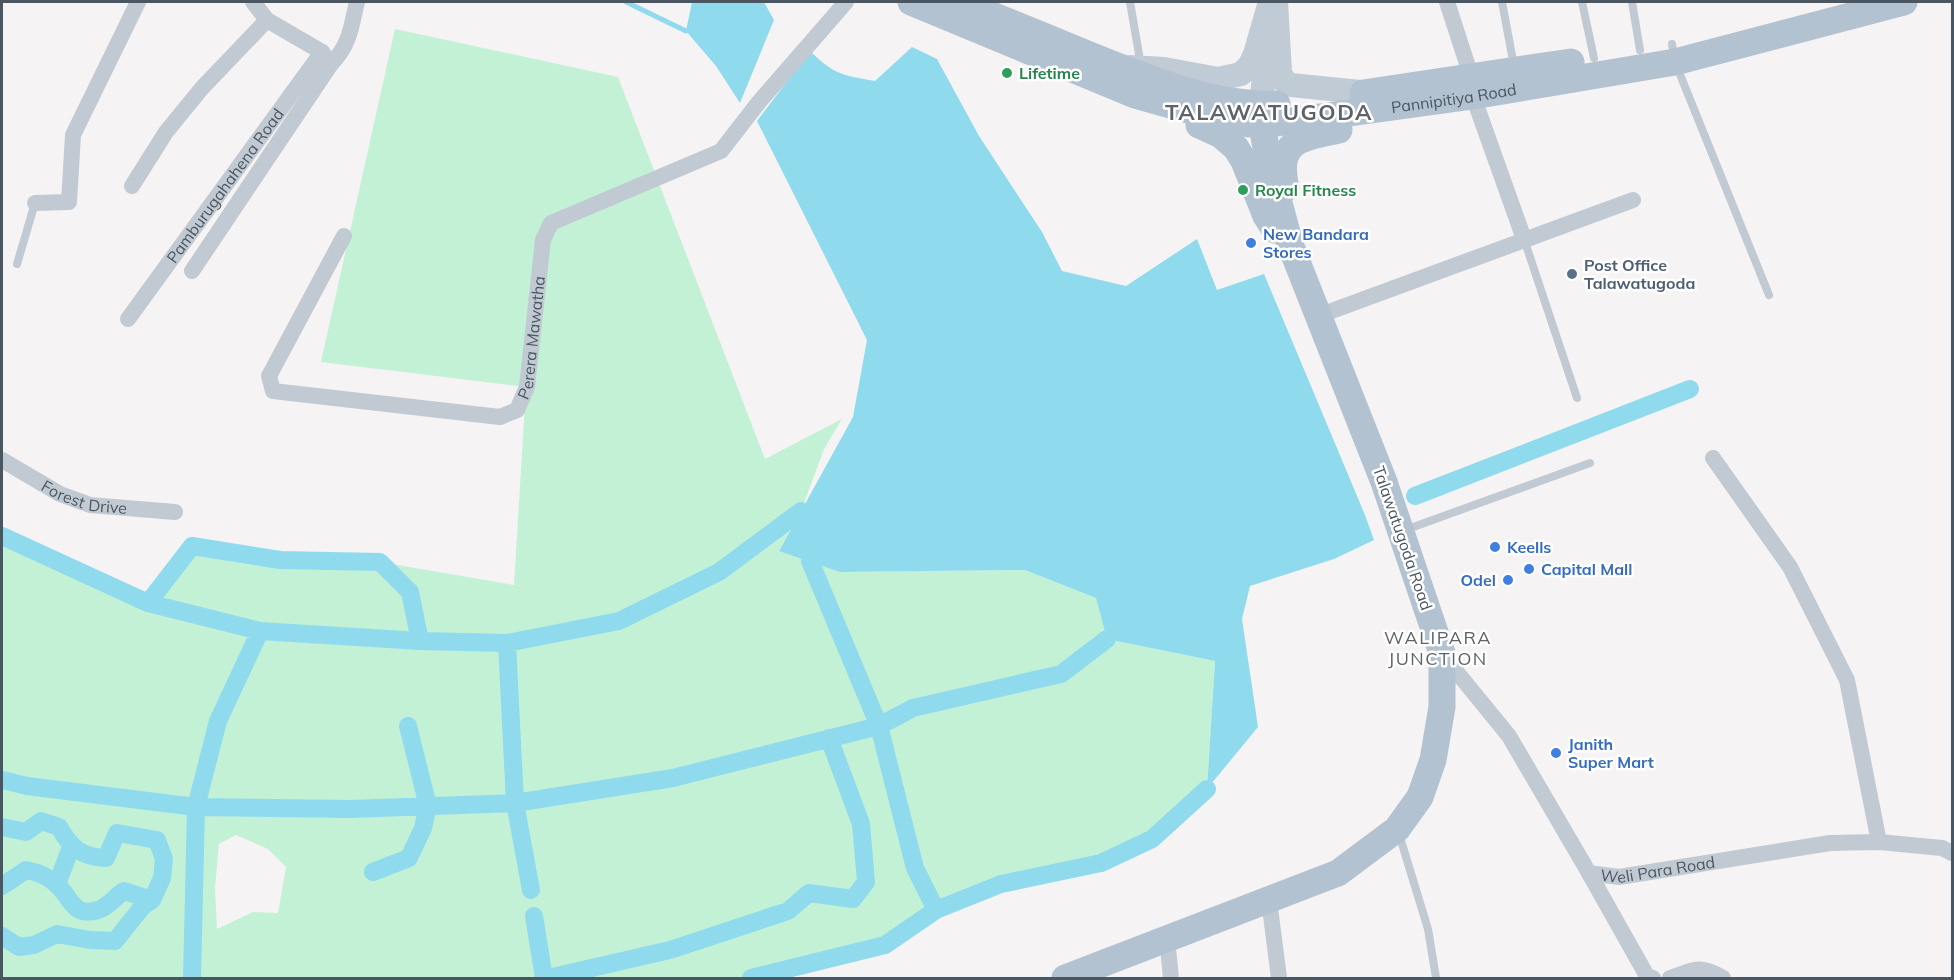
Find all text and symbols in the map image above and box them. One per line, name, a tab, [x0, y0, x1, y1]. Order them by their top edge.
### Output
place label: Lifetime	[1019, 63, 1080, 83]
marker: Lifetime	[1000, 66, 1014, 80]
street label: Pannipitiya Road	[1390, 79, 1518, 117]
district label: TALAWATUGODA	[1165, 98, 1373, 126]
street label: Pamburugahahena Road	[162, 104, 288, 267]
place label: Royal Fitness	[1255, 180, 1356, 200]
marker: Royal Fitness	[1236, 183, 1250, 197]
place label: New Bandara Stores	[1263, 224, 1369, 262]
marker: New Bandara Stores	[1244, 236, 1258, 250]
place label: Post Office Talawatugoda	[1584, 255, 1695, 293]
marker: Post Office Talawatugoda	[1565, 267, 1579, 281]
street label: Perera Mawatha	[513, 275, 549, 402]
street label: Talawatugoda Road	[1369, 463, 1437, 613]
street label: Forest Drive	[38, 475, 128, 518]
place label: Keells	[1507, 537, 1551, 557]
marker: Keells	[1488, 540, 1502, 554]
place label: Capital Mall	[1541, 559, 1632, 579]
marker: Capital Mall	[1522, 562, 1536, 576]
place label: Odel	[1461, 570, 1496, 590]
marker: Odel	[1501, 573, 1515, 587]
district label: WALIPARA JUNCTION	[1384, 626, 1492, 670]
place label: Janith Super Mart	[1568, 734, 1654, 772]
marker: Janith Super Mart	[1549, 746, 1563, 760]
street label: Weli Para Road	[1599, 852, 1716, 887]

